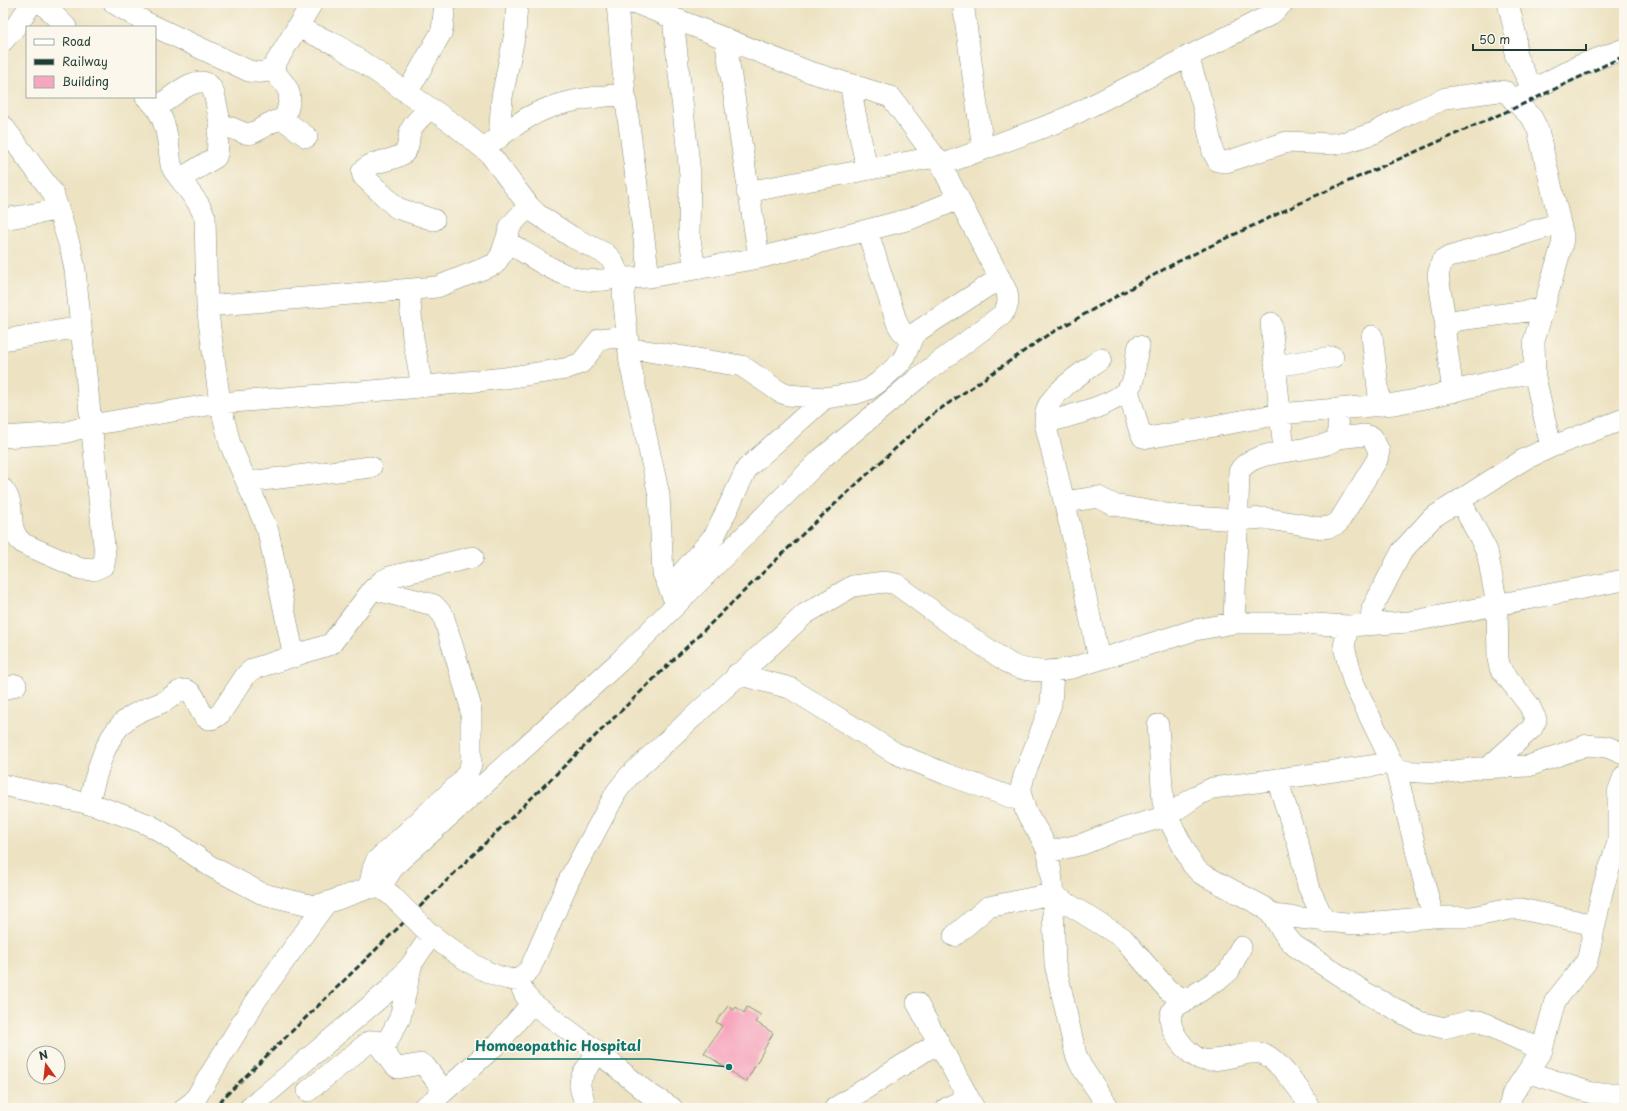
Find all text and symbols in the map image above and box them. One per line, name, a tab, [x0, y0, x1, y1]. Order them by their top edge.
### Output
legend	[26, 26, 156, 98]
scale bar	[1473, 26, 1586, 52]
text: 50 m	[1479, 30, 1510, 48]
text: Road	[62, 32, 91, 50]
text: Railway	[62, 52, 108, 70]
text: Building	[62, 72, 109, 90]
callout: Homoeopathic Hospital	[467, 1033, 649, 1059]
text: Homoeopathic Hospital	[475, 1035, 641, 1056]
north arrow	[26, 1045, 66, 1085]
text: N	[37, 1045, 50, 1064]

